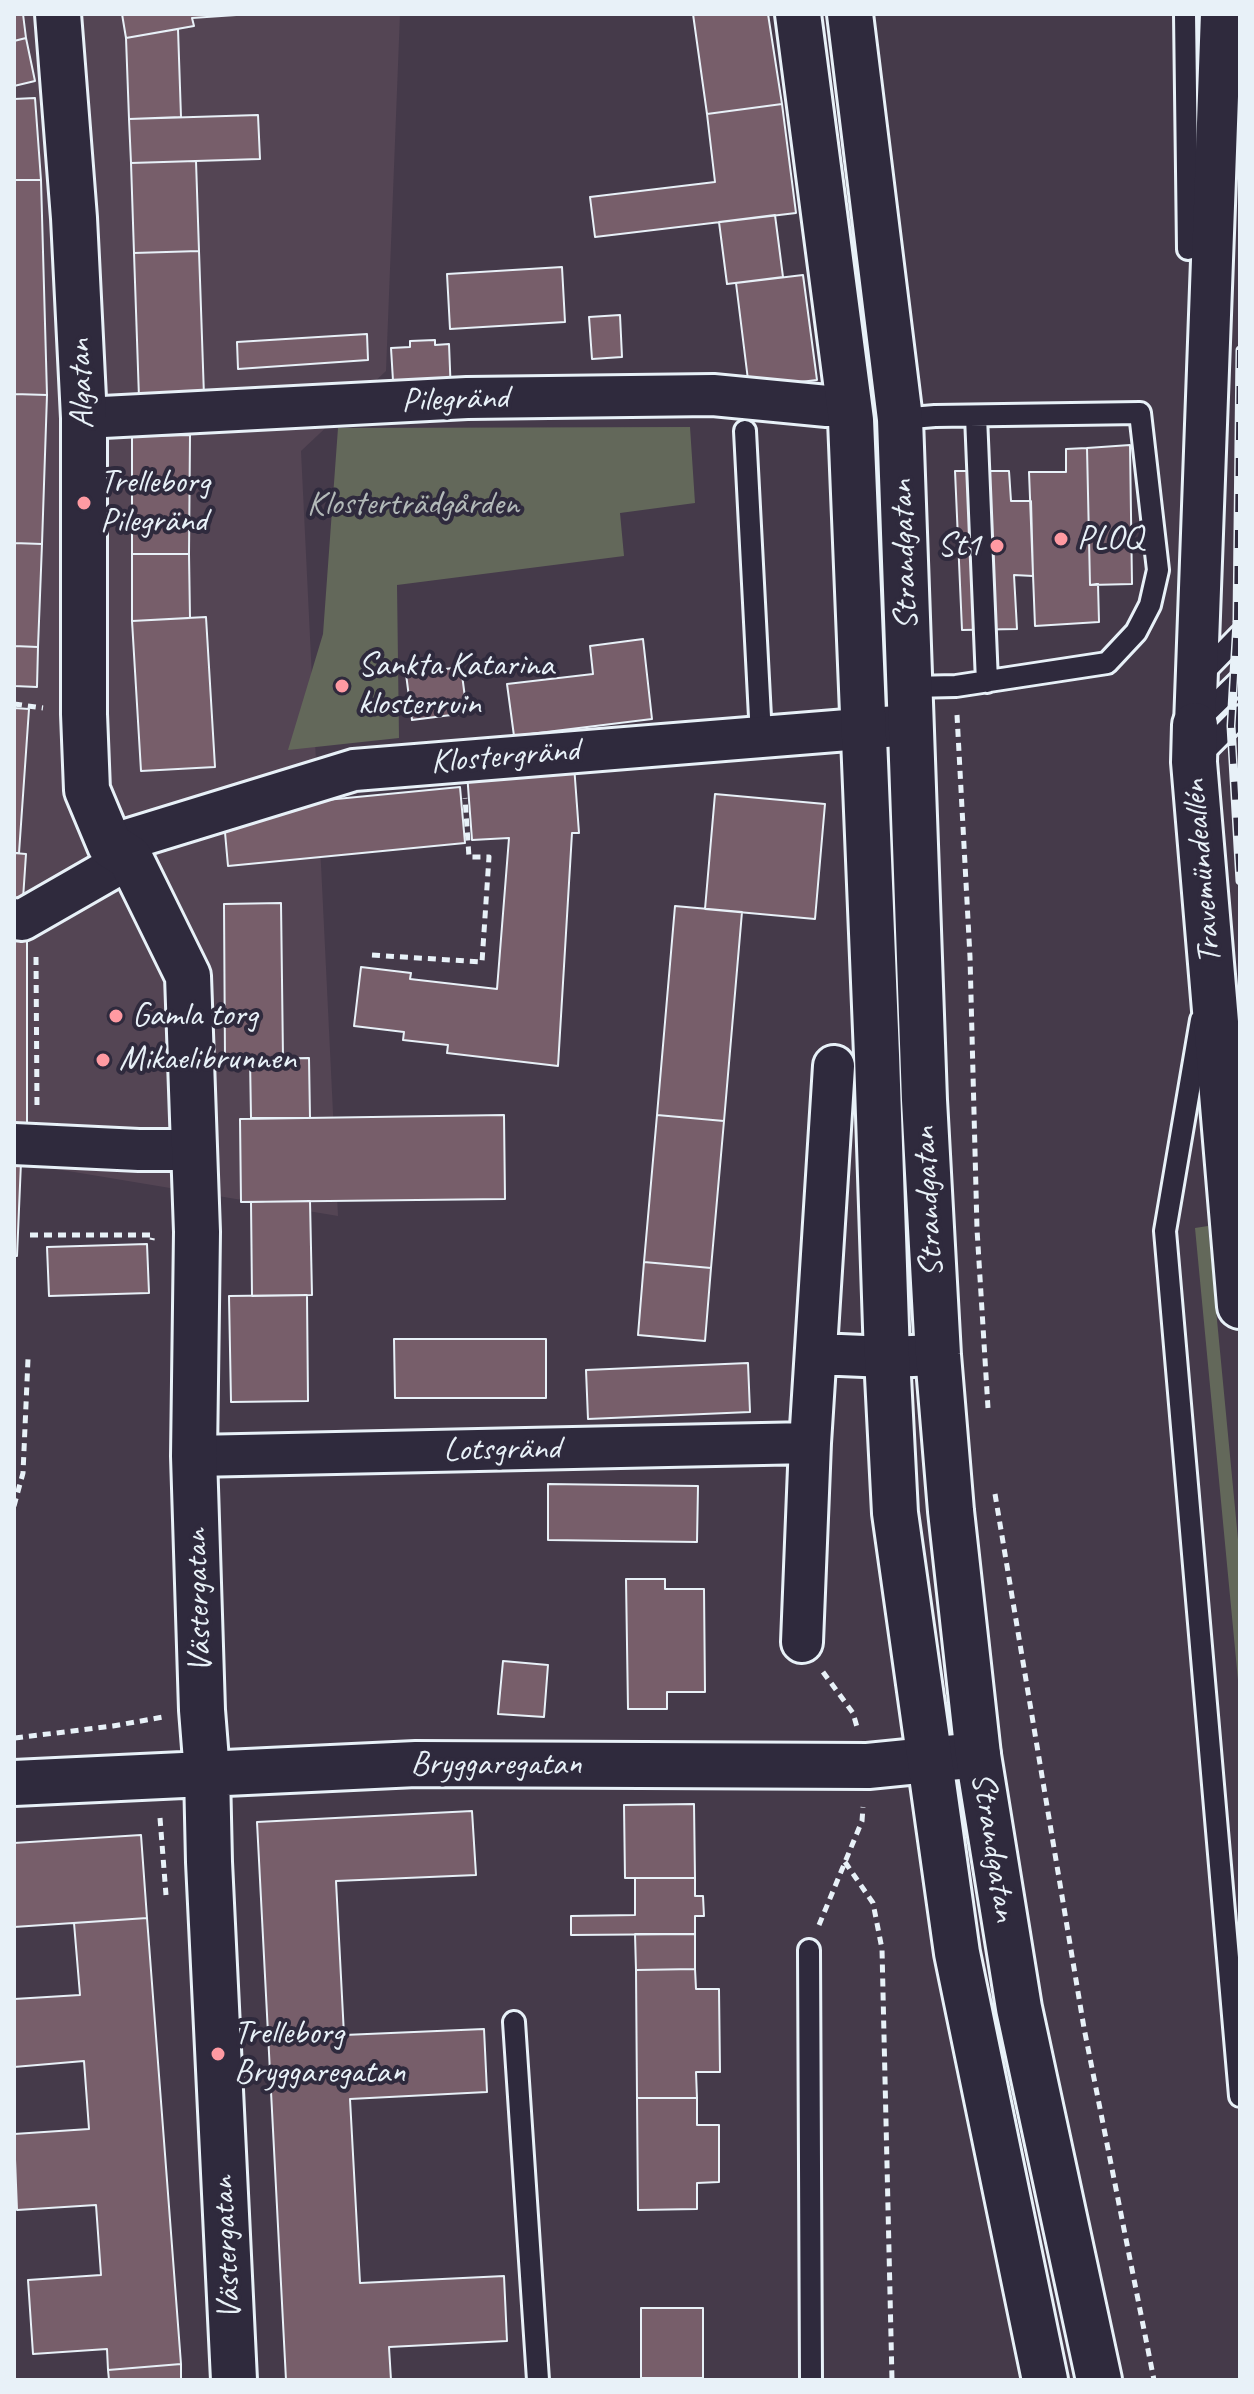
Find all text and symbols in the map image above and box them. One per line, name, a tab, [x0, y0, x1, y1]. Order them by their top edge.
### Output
street label: Algatan	[60, 338, 104, 430]
street label: Pilegränd	[401, 378, 509, 422]
place label: Trelleborg Pilegränd	[100, 463, 210, 542]
street label: Strandgatan	[882, 479, 928, 631]
park label: Klosterträdgården	[307, 485, 519, 525]
marker: Trelleborg Pilegränd	[75, 494, 93, 512]
place label: PLOQ	[1077, 519, 1142, 559]
place label: St1	[937, 526, 981, 566]
marker: PLOQ	[1052, 530, 1070, 548]
marker: St1	[988, 537, 1006, 555]
place label: Sankta Katarina klosterruin	[358, 646, 554, 726]
marker: Sankta Katarina klosterruin	[333, 677, 351, 695]
street label: Klostergränd	[429, 730, 581, 784]
street label: Travemündeallén	[1175, 778, 1231, 966]
place label: Gamla torg	[132, 996, 258, 1036]
marker: Gamla torg	[107, 1007, 125, 1025]
place label: Mikaelibrunnen	[119, 1040, 296, 1080]
marker: Mikaelibrunnen	[94, 1051, 112, 1069]
street label: Strandgatan	[905, 1126, 953, 1278]
street label: Lotsgränd	[443, 1429, 561, 1471]
street label: Västergatan	[176, 1528, 222, 1674]
street label: Bryggaregatan	[410, 1745, 582, 1785]
street label: Strandgatan	[961, 1770, 1025, 1924]
place label: Trelleborg Bryggaregatan	[234, 2014, 405, 2094]
marker: Trelleborg Bryggaregatan	[209, 2045, 227, 2063]
street label: Västergatan	[203, 2175, 251, 2321]

